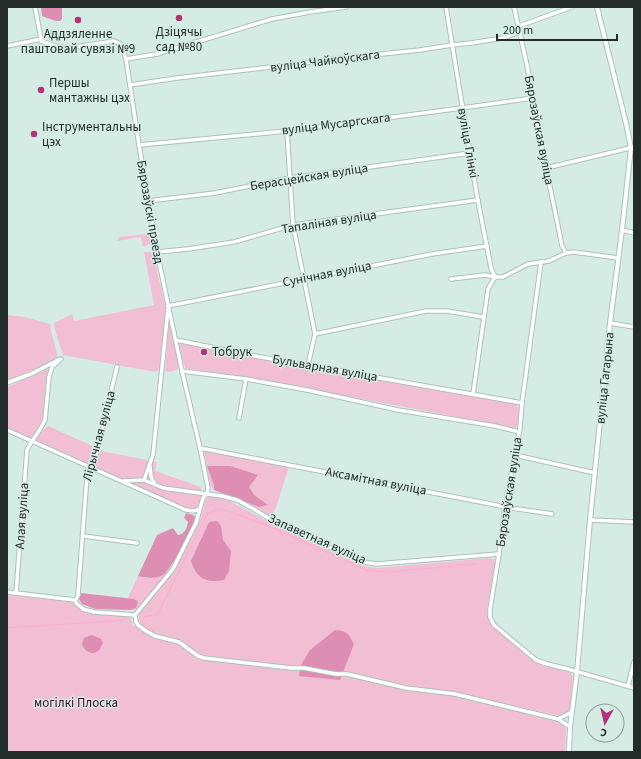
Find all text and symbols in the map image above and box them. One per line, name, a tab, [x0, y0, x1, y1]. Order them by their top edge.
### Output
marker: Дзіцячы сад №80	[174, 13, 184, 23]
marker: Аддзяленне паштовай сувязі №9	[73, 15, 83, 25]
scale bar	[497, 16, 617, 42]
text: 200 m	[503, 22, 533, 39]
place label: Дзіцячы сад №80	[156, 23, 202, 56]
place label: Аддзяленне паштовай сувязі №9	[21, 25, 135, 58]
street label: вуліца Чайкоўскага	[269, 45, 381, 77]
place label: Першы мантажны цэх	[49, 74, 130, 107]
street label: Бярозаўская вуліца	[520, 74, 558, 186]
marker: Першы мантажны цэх	[36, 85, 46, 95]
street label: вуліца Глінкі	[453, 106, 483, 180]
street label: вуліца Мусаргскага	[281, 108, 391, 140]
place label: Інструментальны цэх	[42, 118, 141, 151]
marker: Інструментальны цэх	[29, 129, 39, 139]
street label: Бярозаўскі праезд	[132, 159, 168, 265]
street label: Берасцейская вуліца	[249, 159, 369, 195]
street label: Тапаліная вуліца	[280, 206, 378, 238]
street label: Сунічная вуліца	[281, 257, 373, 291]
street label: вуліца Гагарына	[591, 331, 619, 425]
place label: Тобрук	[212, 343, 252, 361]
marker: Тобрук	[199, 347, 209, 357]
street label: Бульварная вуліца	[271, 350, 379, 386]
street label: Лірычная вуліца	[78, 388, 120, 484]
street label: Бярозаўская вуліца	[491, 436, 527, 548]
street label: Аксамітная вуліца	[324, 462, 428, 500]
street label: Алая вуліца	[11, 482, 33, 550]
street label: Запаветная вуліца	[265, 509, 369, 569]
park label: могілкі Плоска	[34, 694, 118, 712]
north arrow	[585, 703, 625, 743]
text: С	[599, 724, 608, 740]

